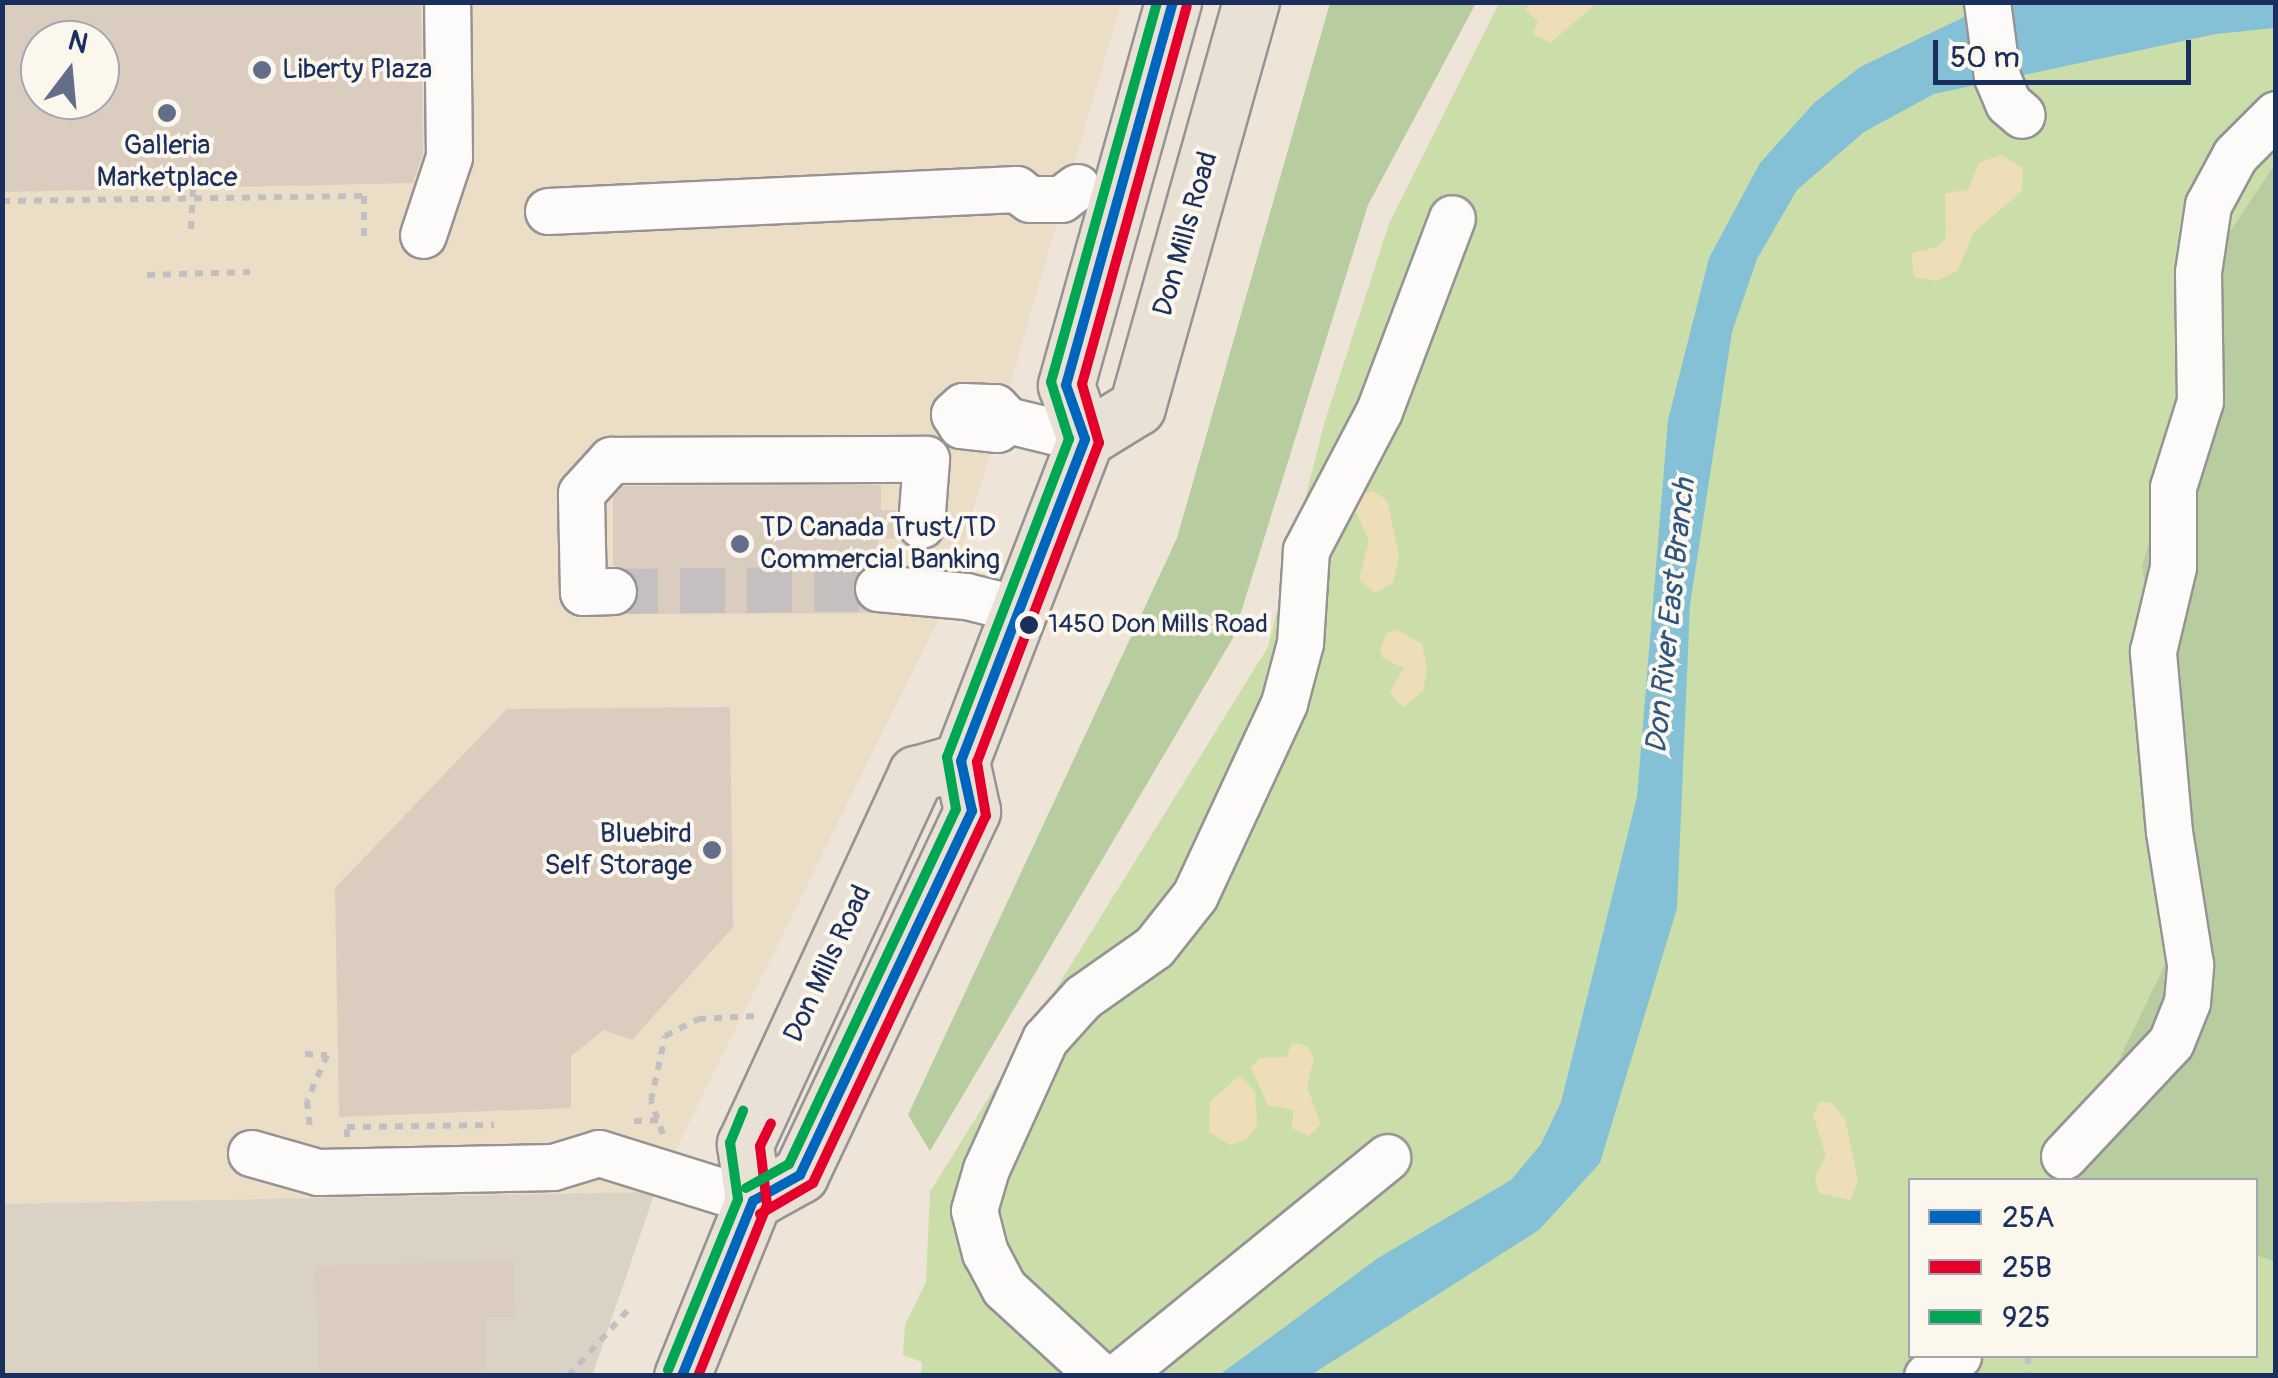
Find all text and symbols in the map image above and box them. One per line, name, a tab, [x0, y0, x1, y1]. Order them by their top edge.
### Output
north arrow	[20, 20, 120, 120]
scale bar	[1938, 20, 2196, 82]
text: N	[64, 23, 92, 62]
text: 50 m	[1950, 39, 2020, 76]
place label: Liberty Plaza	[282, 53, 432, 87]
marker: Liberty Plaza	[251, 59, 273, 81]
marker: Galleria Marketplace	[156, 102, 178, 124]
place label: Galleria Marketplace	[97, 129, 237, 195]
street label: Don Mills Road	[1147, 148, 1225, 320]
water label: Don River East Branch	[1639, 477, 1703, 755]
place label: TD Canada Trust/TD Commercial Banking	[760, 511, 1000, 577]
marker: TD Canada Trust/TD Commercial Banking	[729, 533, 751, 555]
place label: 1450 Don Mills Road	[1048, 609, 1268, 641]
marker: 1450 Don Mills Road	[1019, 615, 1039, 635]
place label: Bluebird Self Storage	[544, 817, 692, 883]
marker: Bluebird Self Storage	[701, 839, 723, 861]
street label: Don Mills Road	[777, 880, 879, 1048]
legend	[1908, 1178, 2258, 1358]
text: 25A	[2002, 1199, 2055, 1236]
text: 25B	[2002, 1249, 2052, 1286]
text: 925	[2002, 1299, 2050, 1336]

